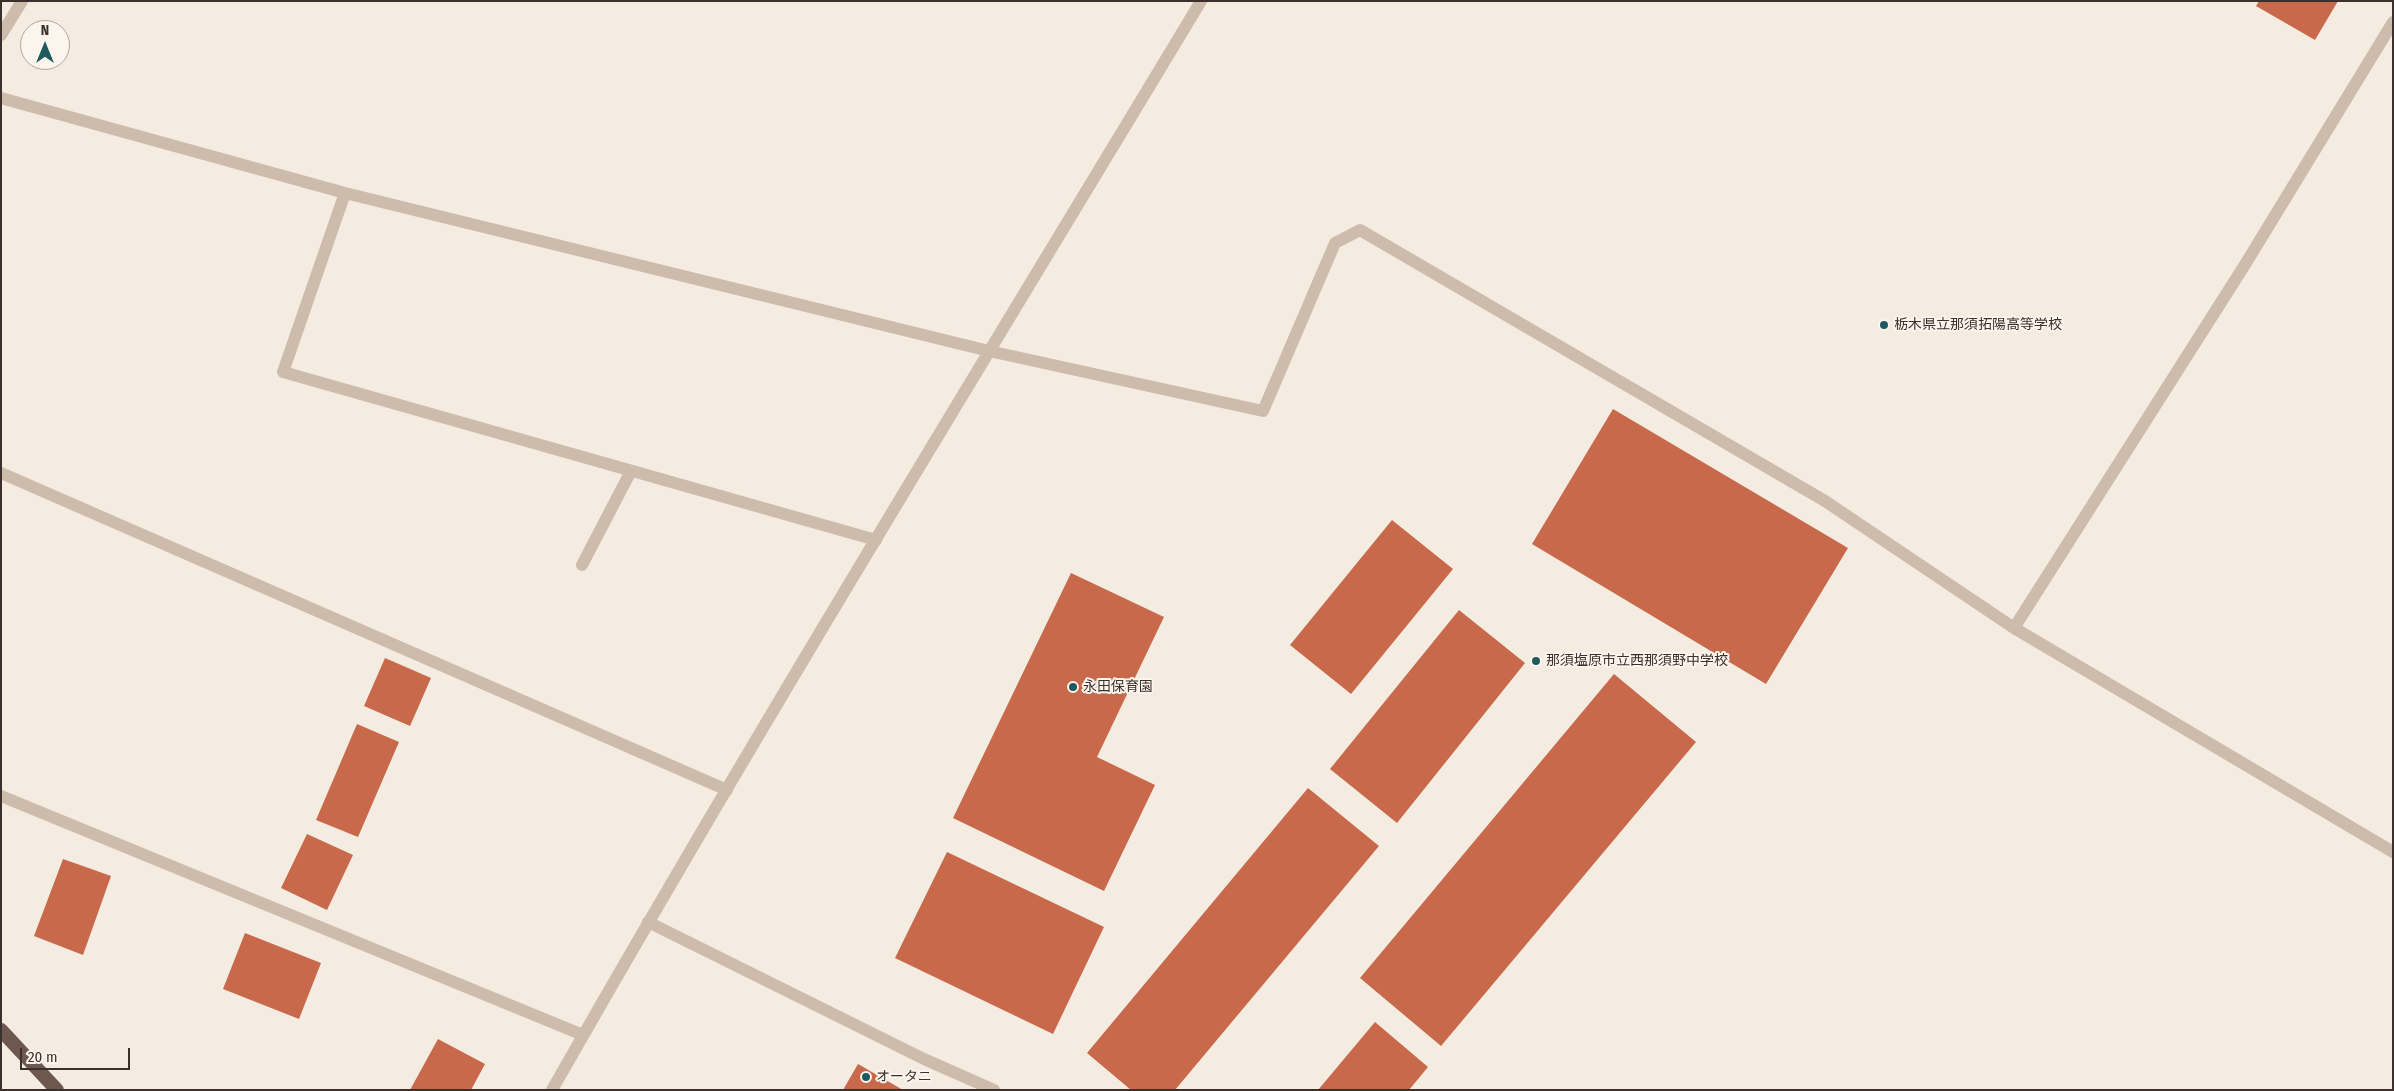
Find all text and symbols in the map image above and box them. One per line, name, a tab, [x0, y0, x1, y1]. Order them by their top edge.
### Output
north arrow	[20, 20, 70, 70]
text: N	[41, 22, 49, 39]
place label: 栃木県立那須拓陽高等学校	[1894, 317, 2062, 333]
marker: 栃木県立那須拓陽高等学校	[1878, 319, 1890, 331]
place label: 那須塩原市立西那須野中学校	[1546, 653, 1728, 669]
marker: 那須塩原市立西那須野中学校	[1530, 655, 1542, 667]
place label: 永田保育園	[1083, 679, 1153, 695]
marker: 永田保育園	[1067, 681, 1079, 693]
scale bar	[22, 1038, 132, 1070]
text: 20 m	[28, 1048, 58, 1066]
place label: オータニ	[876, 1069, 932, 1085]
marker: オータニ	[860, 1071, 872, 1083]

